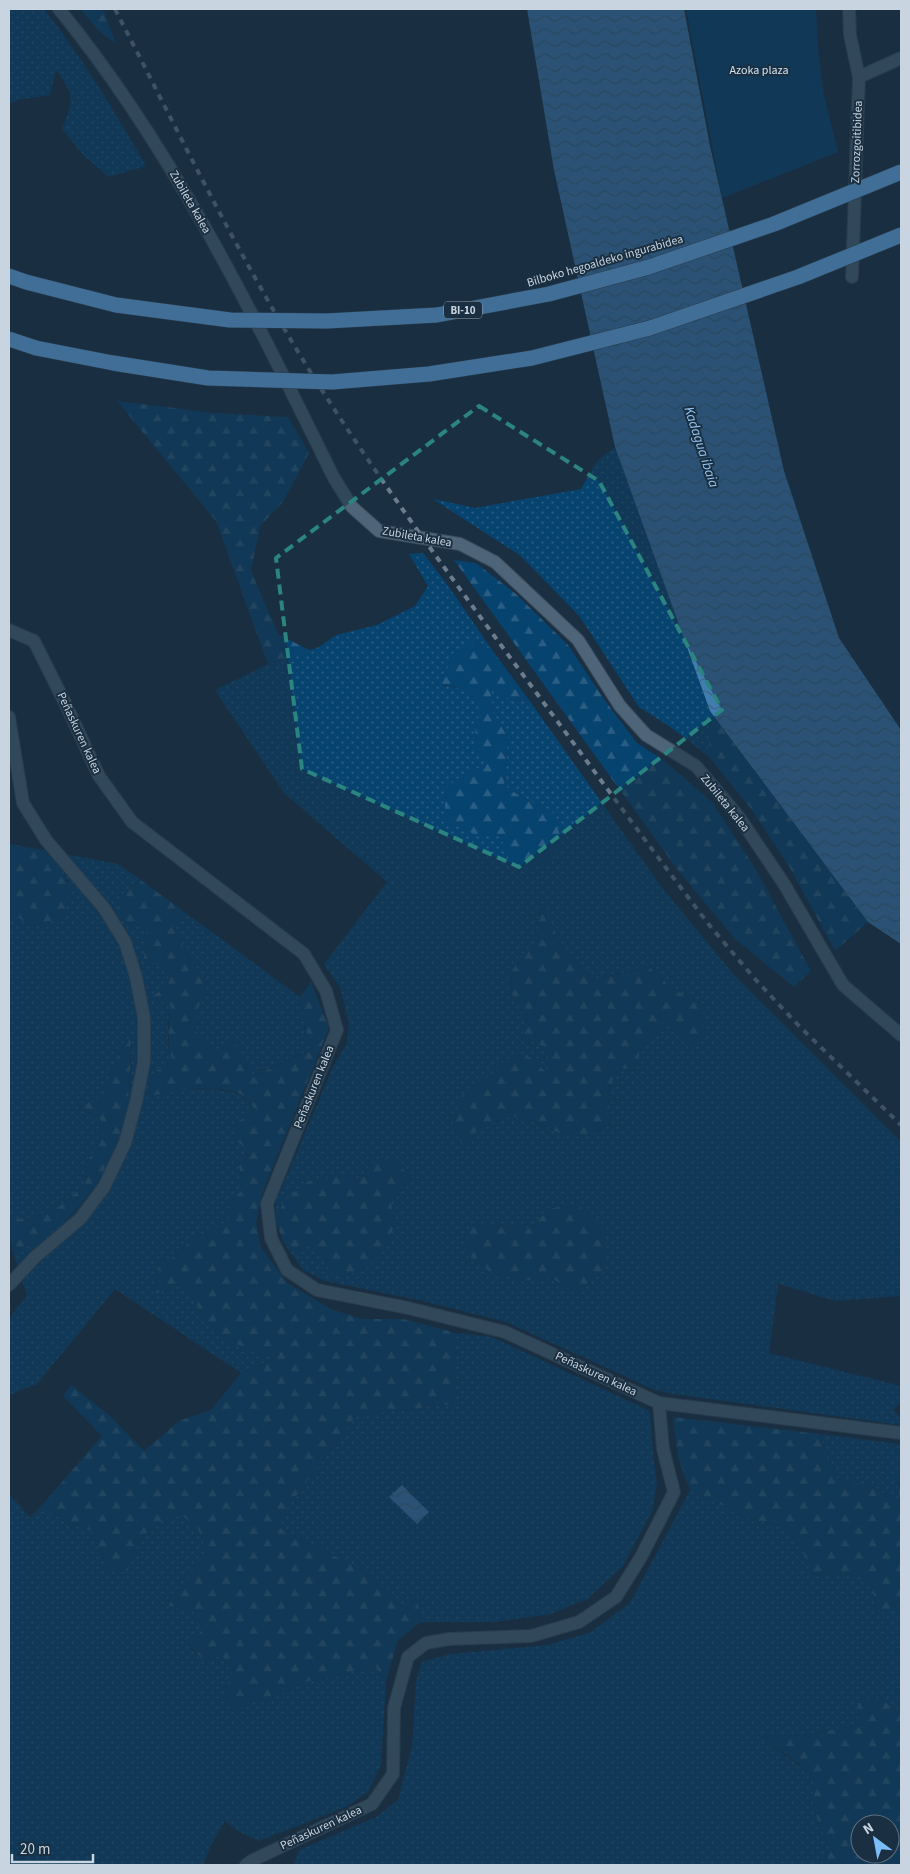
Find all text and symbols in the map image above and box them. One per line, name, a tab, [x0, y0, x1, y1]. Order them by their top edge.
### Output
park label: Azoka plaza	[730, 62, 788, 79]
street label: Zorrozgoitibidea	[847, 100, 867, 184]
street label: Zubileta kalea	[165, 167, 215, 237]
street label: Bilboko hegoaldeko ingurabidea	[525, 231, 685, 291]
road number: BI-10	[444, 302, 482, 318]
water label: Kadagua ibaia	[678, 404, 724, 491]
street label: Zubileta kalea	[381, 523, 453, 551]
street label: Peñaskuren kalea	[53, 689, 105, 777]
street label: Zubileta kalea	[696, 770, 754, 836]
street label: Peñaskuren kalea	[290, 1043, 338, 1131]
street label: Peñaskuren kalea	[552, 1348, 640, 1400]
street label: Peñaskuren kalea	[277, 1802, 365, 1854]
north arrow	[850, 1814, 900, 1864]
text: N	[859, 1818, 878, 1840]
scale bar	[12, 1832, 94, 1864]
text: 20 m	[20, 1839, 50, 1860]

